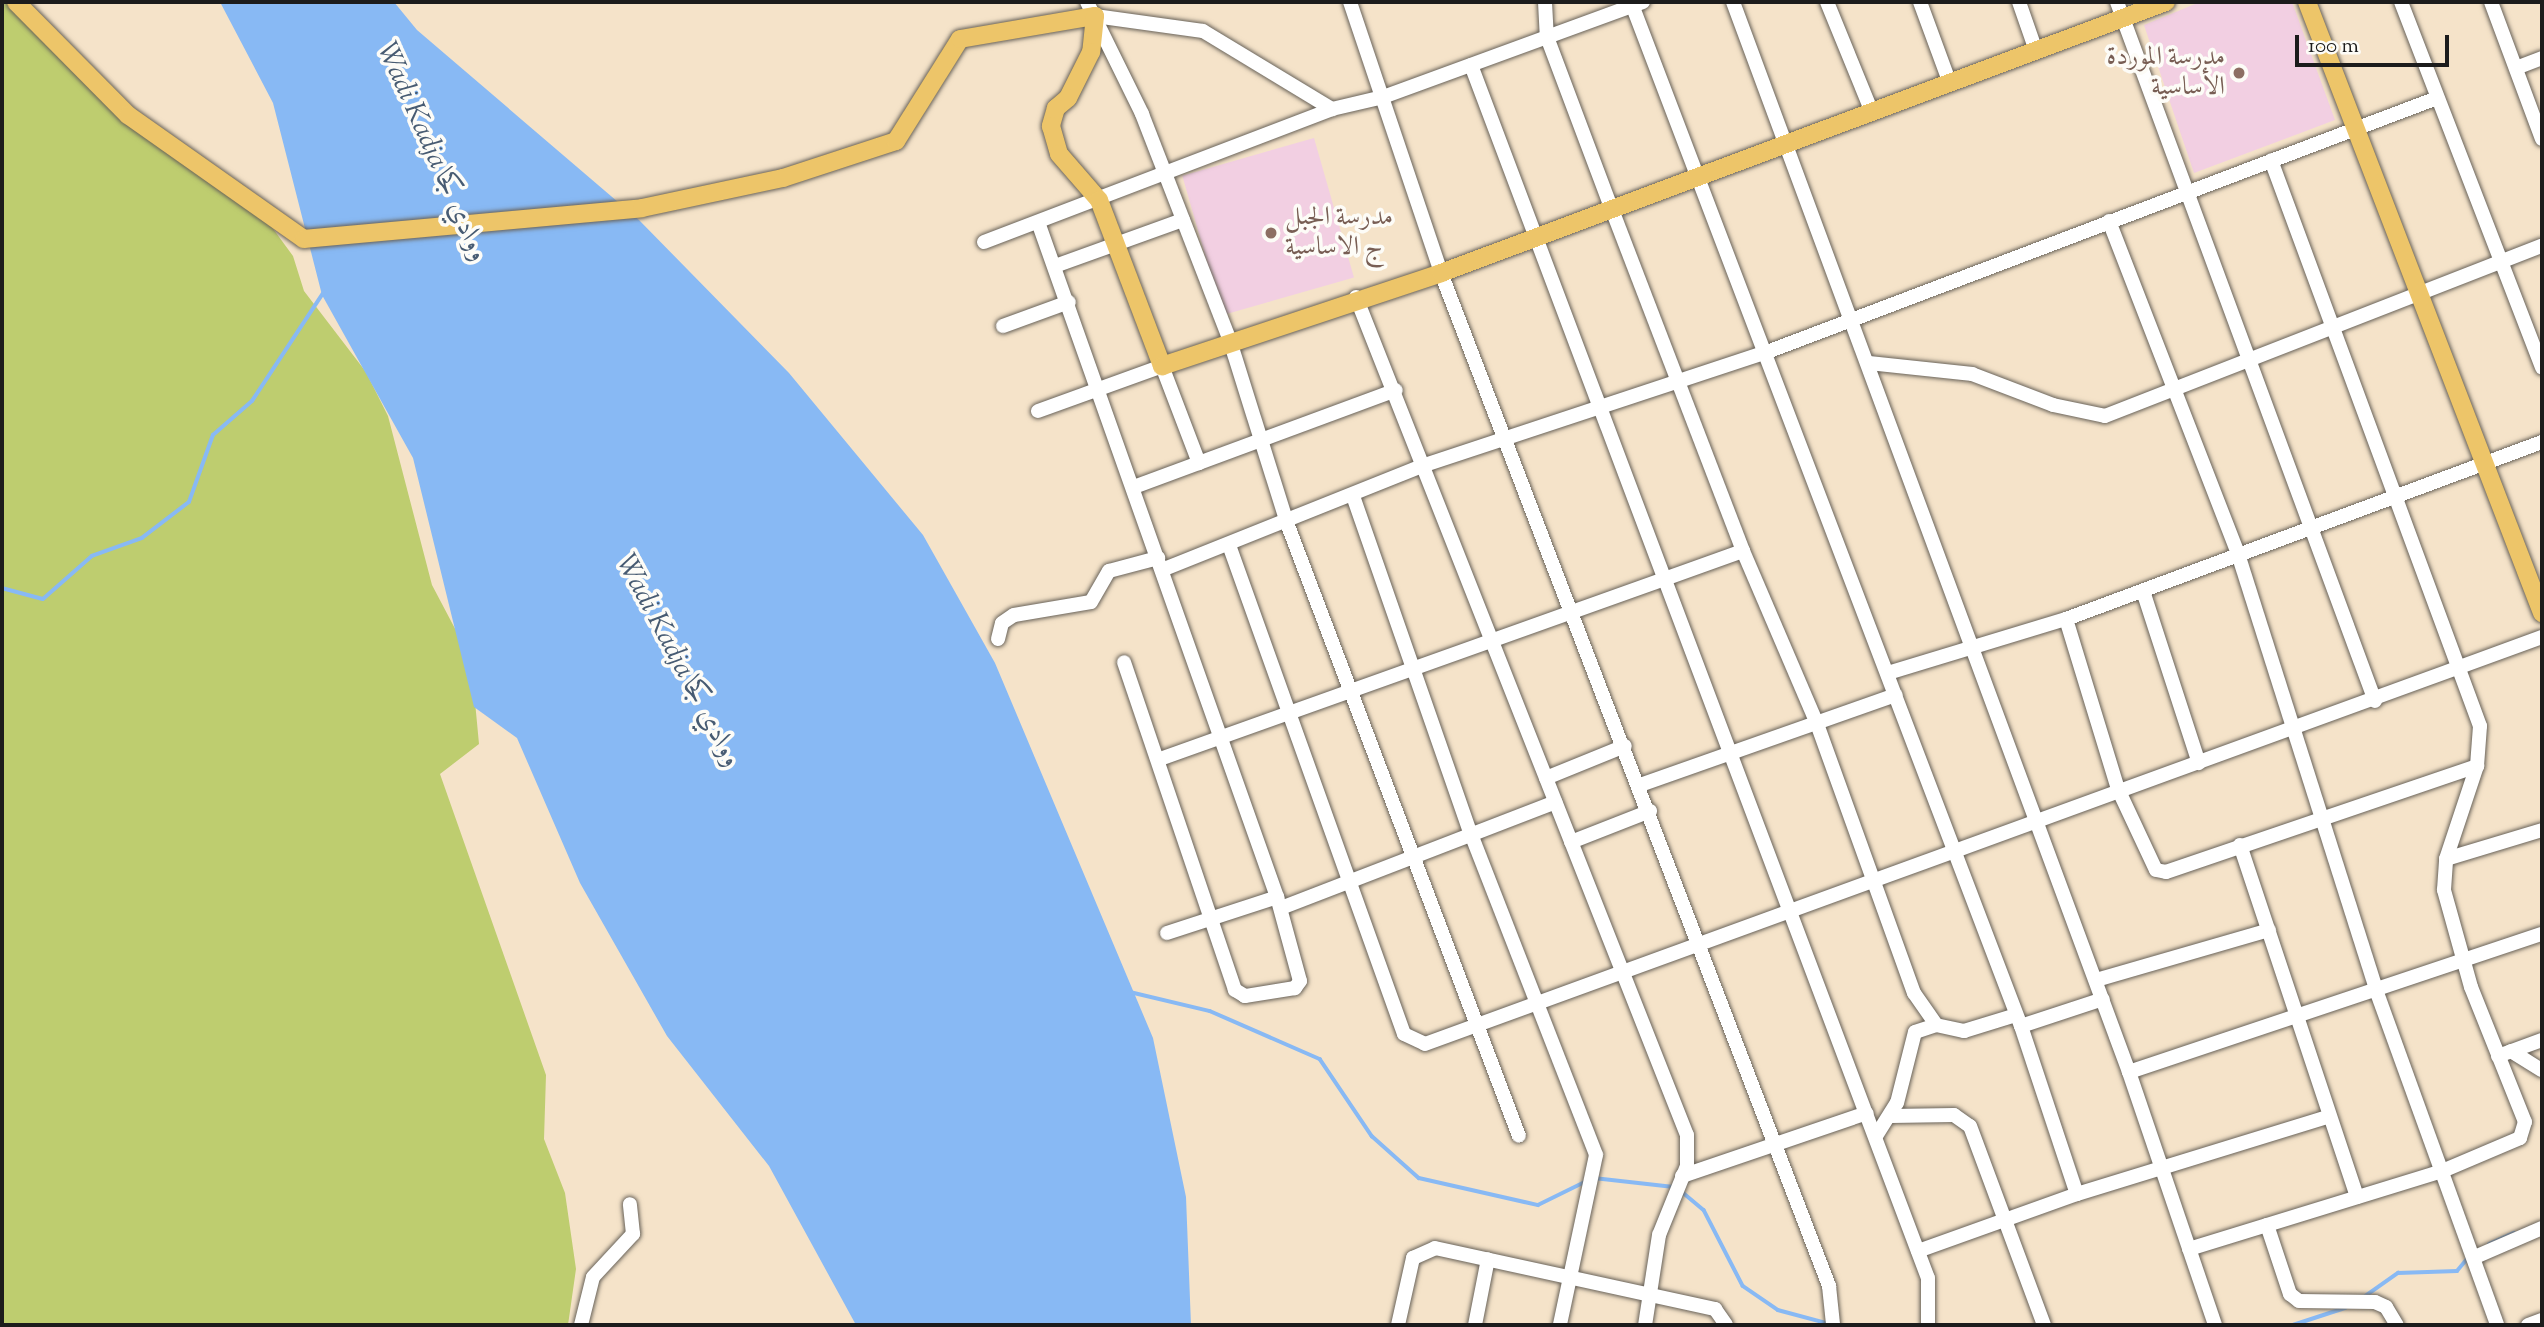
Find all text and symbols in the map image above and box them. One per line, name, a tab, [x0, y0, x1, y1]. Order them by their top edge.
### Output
scale bar	[2299, 21, 2453, 65]
text: 100 m	[2308, 32, 2359, 62]
water label: Wadi Kadja ووادي كجا	[369, 37, 495, 267]
place label: مدرسة الموردة الأساسية	[2107, 42, 2225, 104]
marker: مدرسة الموردة الأساسية	[2231, 65, 2247, 81]
place label: مدرسة الجبل ج الاساسية	[1285, 202, 1393, 264]
marker: مدرسة الجبل ج الاساسية	[1263, 225, 1279, 241]
water label: Wadi Kadja ووادي كجا	[608, 549, 748, 773]

